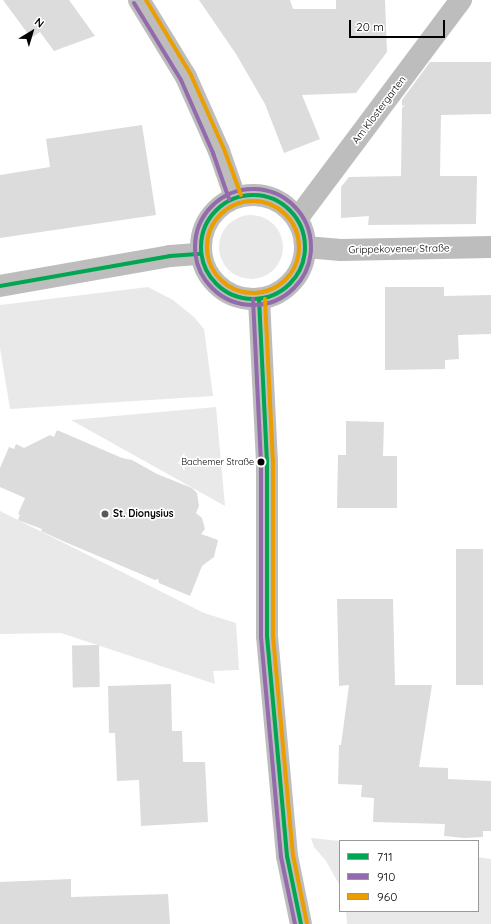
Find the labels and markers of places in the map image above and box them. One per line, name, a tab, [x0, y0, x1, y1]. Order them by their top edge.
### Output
place label: Bachemer Straße	[181, 457, 254, 467]
marker: Bachemer Straße	[256, 457, 266, 467]
place label: St. Dionysius	[113, 508, 174, 520]
marker: St. Dionysius	[100, 509, 110, 519]

